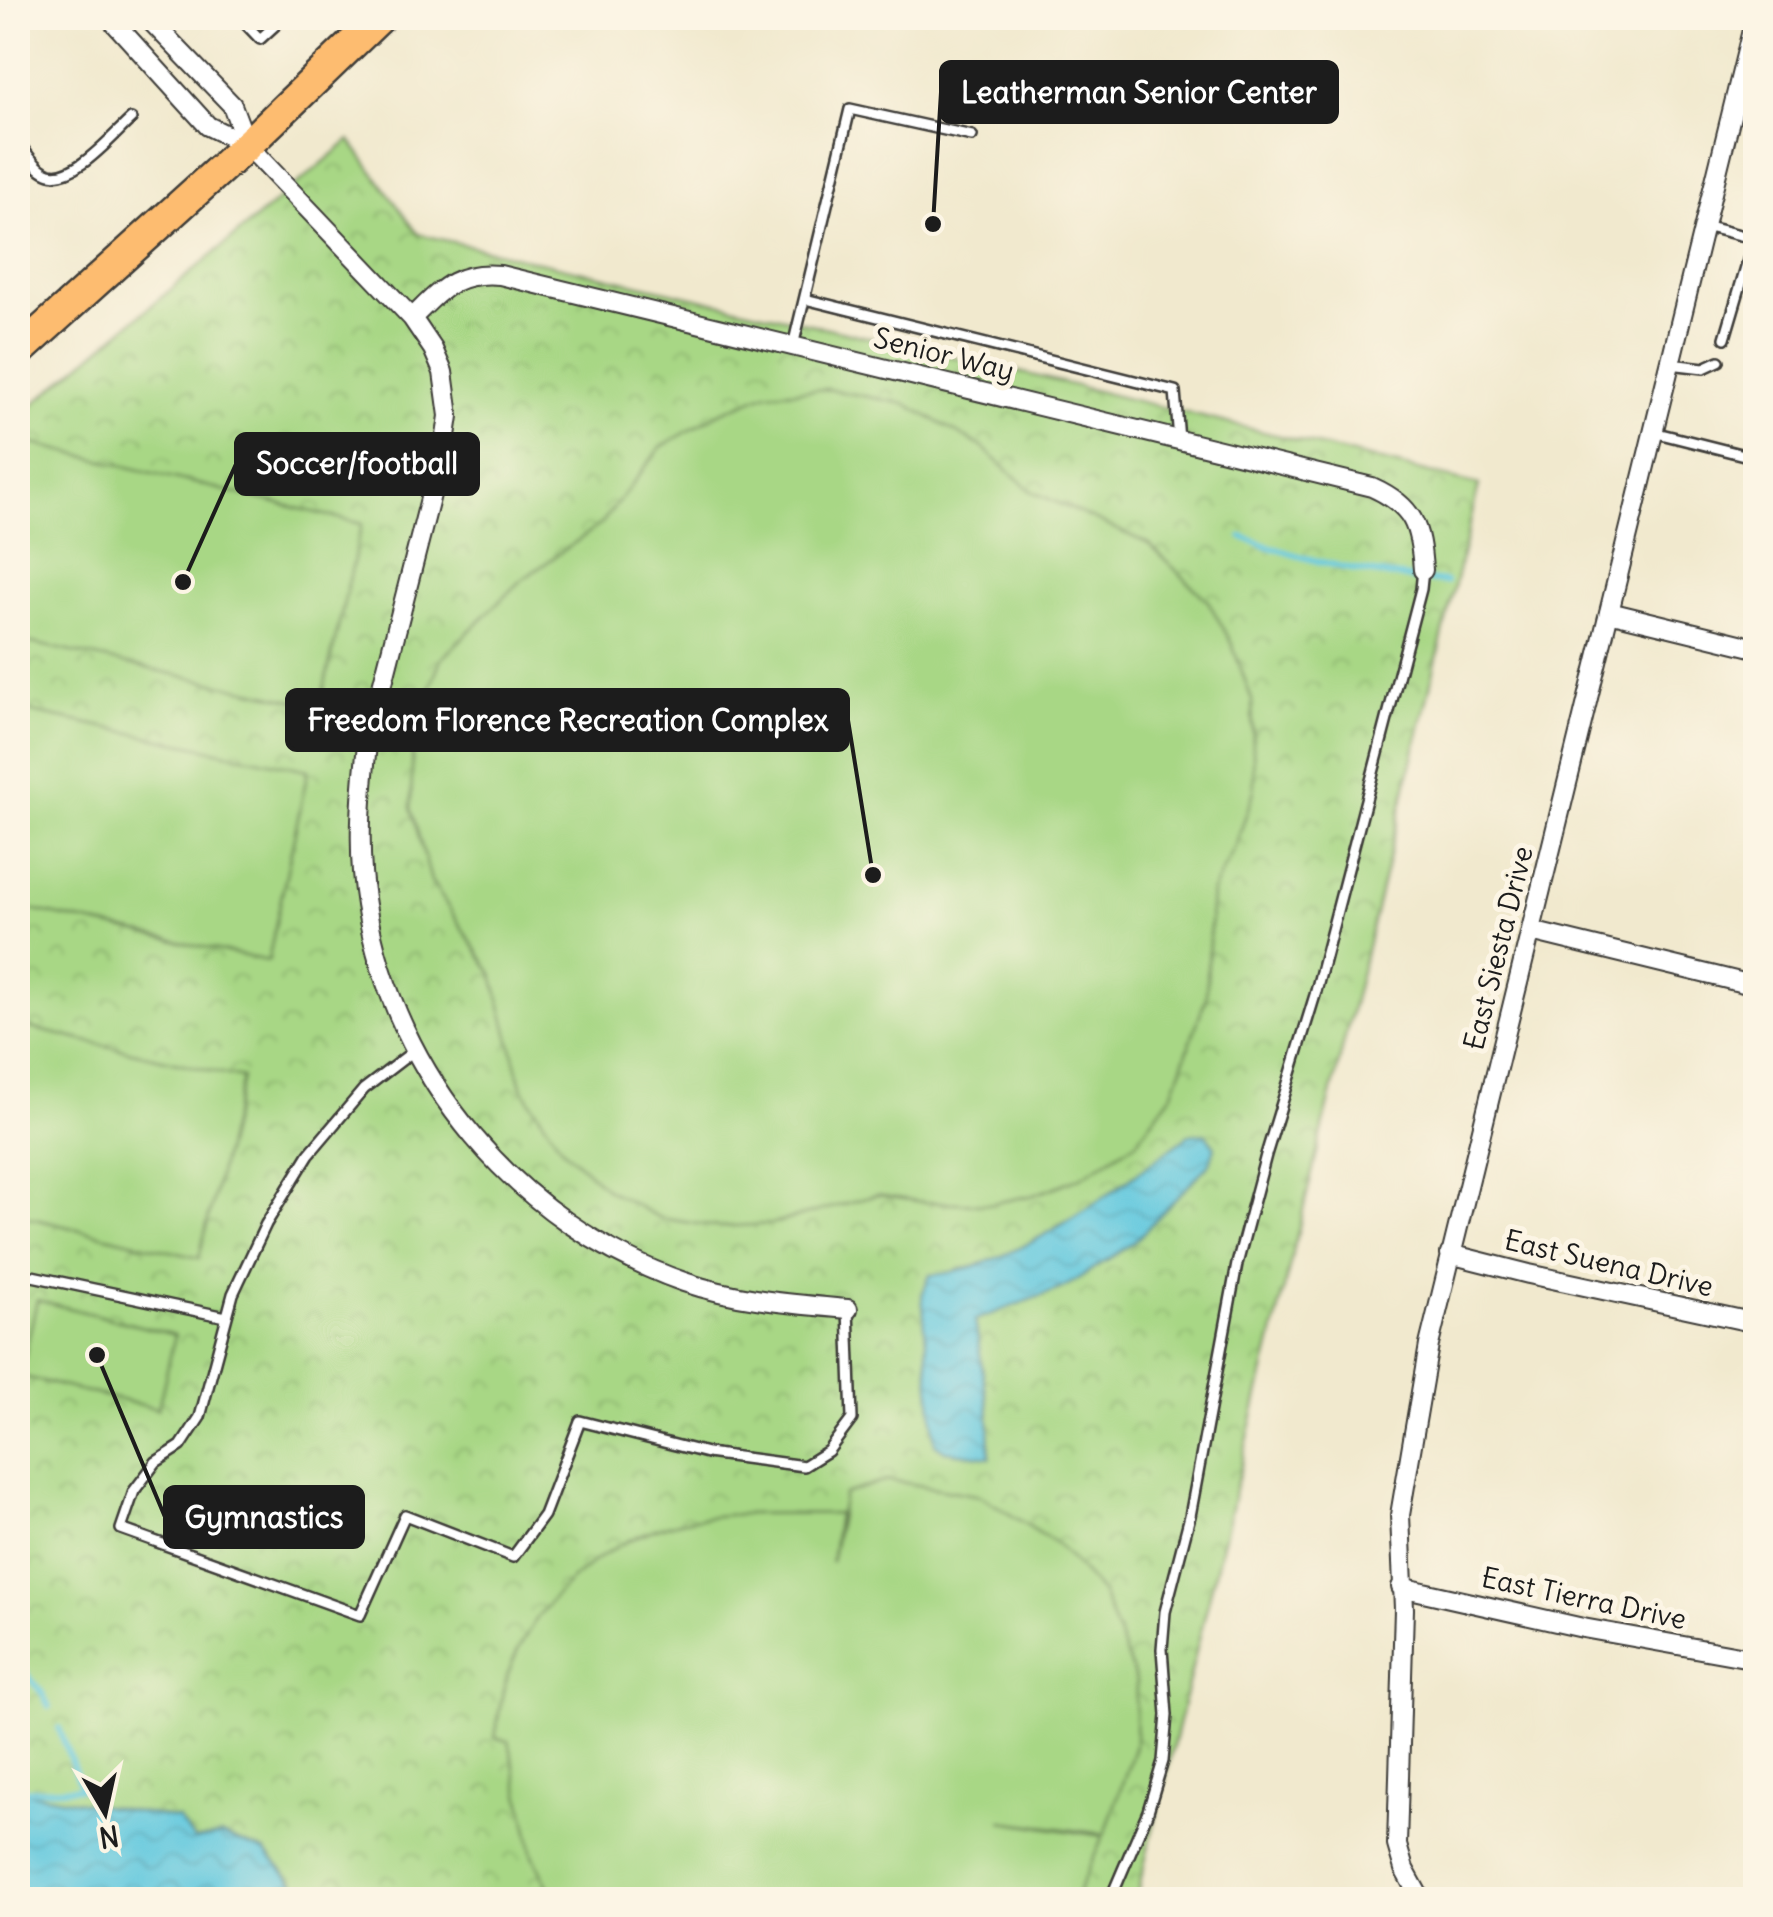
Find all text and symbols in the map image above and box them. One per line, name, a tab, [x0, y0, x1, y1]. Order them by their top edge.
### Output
callout: Leatherman Senior Center	[941, 62, 1337, 122]
text: Leatherman Senior Center	[961, 73, 1318, 111]
street label: Senior Way	[870, 319, 1018, 389]
callout: Soccer/football	[236, 434, 478, 494]
text: Soccer/football	[256, 444, 458, 482]
callout: Freedom Florence Recreation Complex	[287, 690, 848, 750]
text: Freedom Florence Recreation Complex	[308, 701, 829, 739]
street label: East Siesta Drive	[1455, 842, 1541, 1054]
street label: East Suena Drive	[1501, 1222, 1717, 1304]
callout: Gymnastics	[165, 1487, 363, 1547]
text: Gymnastics	[185, 1498, 343, 1536]
street label: East Tierra Drive	[1478, 1559, 1690, 1637]
north arrow	[55, 1762, 155, 1862]
text: N	[97, 1817, 121, 1856]

